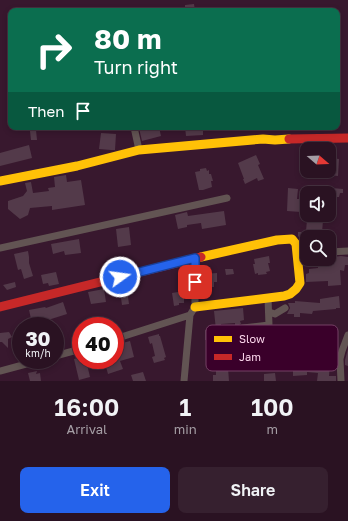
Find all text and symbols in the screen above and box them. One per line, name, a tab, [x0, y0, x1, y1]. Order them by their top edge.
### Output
text: 80 m	[94, 22, 162, 55]
icon: right	[28, 24, 80, 76]
text: Turn right	[94, 56, 178, 78]
icon: arrive	[72, 100, 94, 122]
text: Then	[28, 102, 64, 120]
north arrow	[300, 142, 336, 178]
map controls	[300, 142, 336, 266]
button: sound	[300, 186, 336, 222]
button: search	[300, 230, 336, 266]
position arrow	[99, 256, 141, 298]
pin	[178, 265, 212, 299]
icon: arrive	[184, 271, 206, 293]
speed limit sign: 40	[72, 317, 124, 369]
legend	[206, 325, 338, 371]
text: 30	[25, 326, 51, 350]
text: Slow	[239, 332, 265, 345]
text: km/h	[25, 347, 51, 359]
text: Jam	[239, 350, 261, 363]
text: 16:00	[54, 392, 119, 421]
text: 1	[179, 392, 191, 421]
text: 100	[251, 392, 294, 421]
text: Arrival	[66, 421, 107, 437]
text: min	[174, 421, 197, 437]
text: m	[267, 421, 278, 437]
button: Exit	[20, 467, 170, 513]
button: Share	[178, 467, 328, 513]

